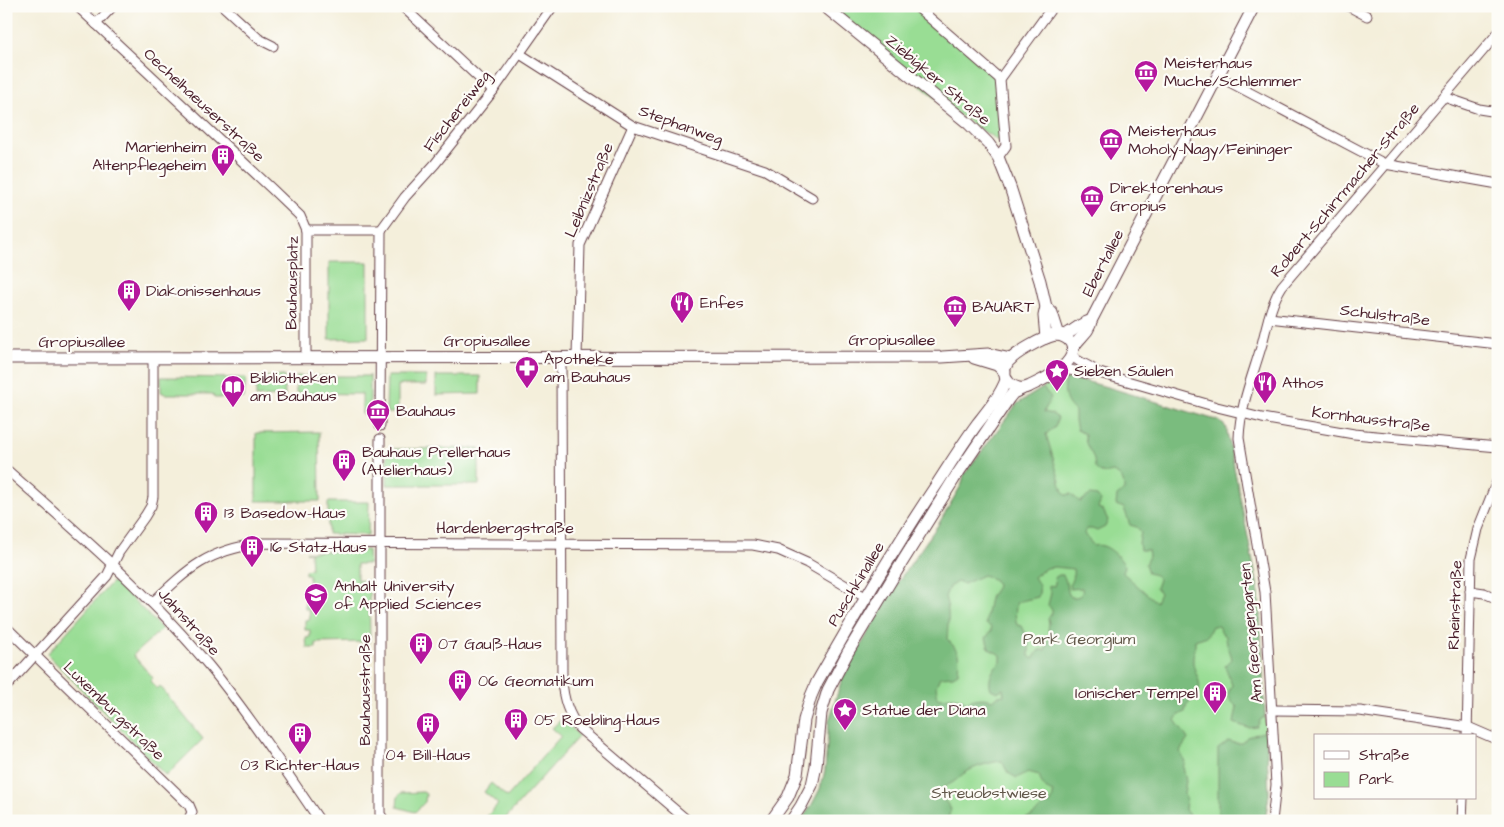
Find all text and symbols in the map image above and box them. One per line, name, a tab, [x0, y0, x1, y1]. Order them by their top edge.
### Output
street label: Ziebigker Straße	[880, 30, 995, 131]
street label: Oechelhaeuserstraße	[139, 43, 270, 167]
place label: Meisterhaus Muche/Schlemmer	[1164, 52, 1301, 92]
museum icon: Meisterhaus Muche/Schlemmer	[1133, 59, 1159, 93]
street label: Fischereiweg	[418, 66, 497, 157]
street label: Robert-Schirrmacher-Straße	[1265, 98, 1425, 282]
street label: Stephanweg	[635, 100, 726, 151]
place label: Meisterhaus Moholy-Nagy/Feininger	[1128, 120, 1292, 161]
museum icon: Meisterhaus Moholy-Nagy/Feininger	[1098, 127, 1124, 161]
place label: Marienheim Altenpflegeheim	[92, 136, 207, 177]
street label: Leibnizstraße	[559, 139, 619, 241]
building icon: Marienheim Altenpflegeheim	[210, 143, 236, 177]
place label: Direktorenhaus Gropius	[1110, 177, 1223, 217]
museum icon: Direktorenhaus Gropius	[1079, 184, 1105, 218]
street label: Ebertallee	[1077, 225, 1130, 300]
street label: Bauhausplatz	[280, 236, 304, 330]
building icon: Diakonissenhaus	[116, 278, 142, 312]
place label: Diakonissenhaus	[146, 280, 261, 302]
restaurant icon: Enfes	[669, 290, 695, 324]
place label: Enfes	[700, 292, 744, 314]
museum icon: BAUART	[942, 294, 968, 328]
place label: BAUART	[972, 296, 1034, 318]
street label: Schulstraße	[1339, 299, 1432, 331]
street label: Gropiusallee	[849, 329, 936, 351]
street label: Gropiusallee	[444, 330, 531, 352]
street label: Gropiusallee	[39, 331, 126, 353]
place label: Apotheke am Bauhaus	[544, 348, 631, 388]
pharmacy icon: Apotheke am Bauhaus	[514, 355, 540, 389]
place icon: Sieben Säulen	[1044, 358, 1070, 392]
place label: Sieben Säulen	[1074, 360, 1173, 382]
place label: Bibliotheken am Bauhaus	[250, 367, 337, 407]
restaurant icon: Athos	[1252, 370, 1278, 404]
place label: Athos	[1282, 372, 1324, 394]
library icon: Bibliotheken am Bauhaus	[220, 374, 246, 408]
museum icon: Bauhaus	[365, 398, 391, 432]
place label: Bauhaus	[396, 400, 456, 422]
street label: Kornhausstraße	[1310, 401, 1432, 437]
place label: Bauhaus Prellerhaus (Atelierhaus)	[362, 441, 511, 481]
building icon: Bauhaus Prellerhaus (Atelierhaus)	[331, 448, 357, 482]
building icon: 13 Basedow-Haus	[193, 500, 219, 534]
place label: 13 Basedow-Haus	[224, 502, 346, 524]
street label: Hardenbergstraße	[436, 517, 574, 540]
building icon: 16 Statz-Haus	[239, 534, 265, 568]
place label: 16 Statz-Haus	[270, 536, 367, 558]
street label: Puschkinallee	[822, 537, 890, 630]
street label: Rheinstraße	[1442, 559, 1468, 650]
street label: Am Georgengarten	[1234, 562, 1269, 704]
place label: Anhalt University of Applied Sciences	[334, 575, 481, 615]
school or university icon: Anhalt University of Applied Sciences	[303, 582, 329, 616]
street label: Jahnstraße	[153, 583, 226, 661]
park label: Park Georgium	[1023, 628, 1136, 651]
building icon: 07 Gauß-Haus	[408, 631, 434, 665]
place label: 07 Gauß-Haus	[438, 633, 542, 655]
street label: Bauhausstraße	[354, 634, 376, 746]
street label: Luxemburgstraße	[58, 657, 170, 766]
building icon: 06 Geomatikum	[447, 668, 473, 702]
place label: 06 Geomatikum	[478, 670, 594, 692]
building icon: Ionischer Tempel	[1202, 680, 1228, 714]
place label: Ionischer Tempel	[1075, 682, 1198, 704]
place icon: Statue der Diana	[832, 697, 858, 731]
place label: Statue der Diana	[862, 699, 986, 721]
building icon: 05 Roebling-Haus	[503, 707, 529, 741]
place label: 05 Roebling-Haus	[534, 709, 660, 732]
building icon: 04 Bill-Haus	[415, 711, 441, 745]
building icon: 03 Richter-Haus	[287, 721, 313, 755]
legend	[1314, 734, 1476, 800]
place label: 04 Bill-Haus	[385, 744, 471, 766]
text: Straße	[1359, 745, 1409, 766]
place label: 03 Richter-Haus	[240, 754, 360, 776]
text: Park	[1359, 769, 1394, 790]
park label: Streuobstwiese	[931, 782, 1047, 804]

